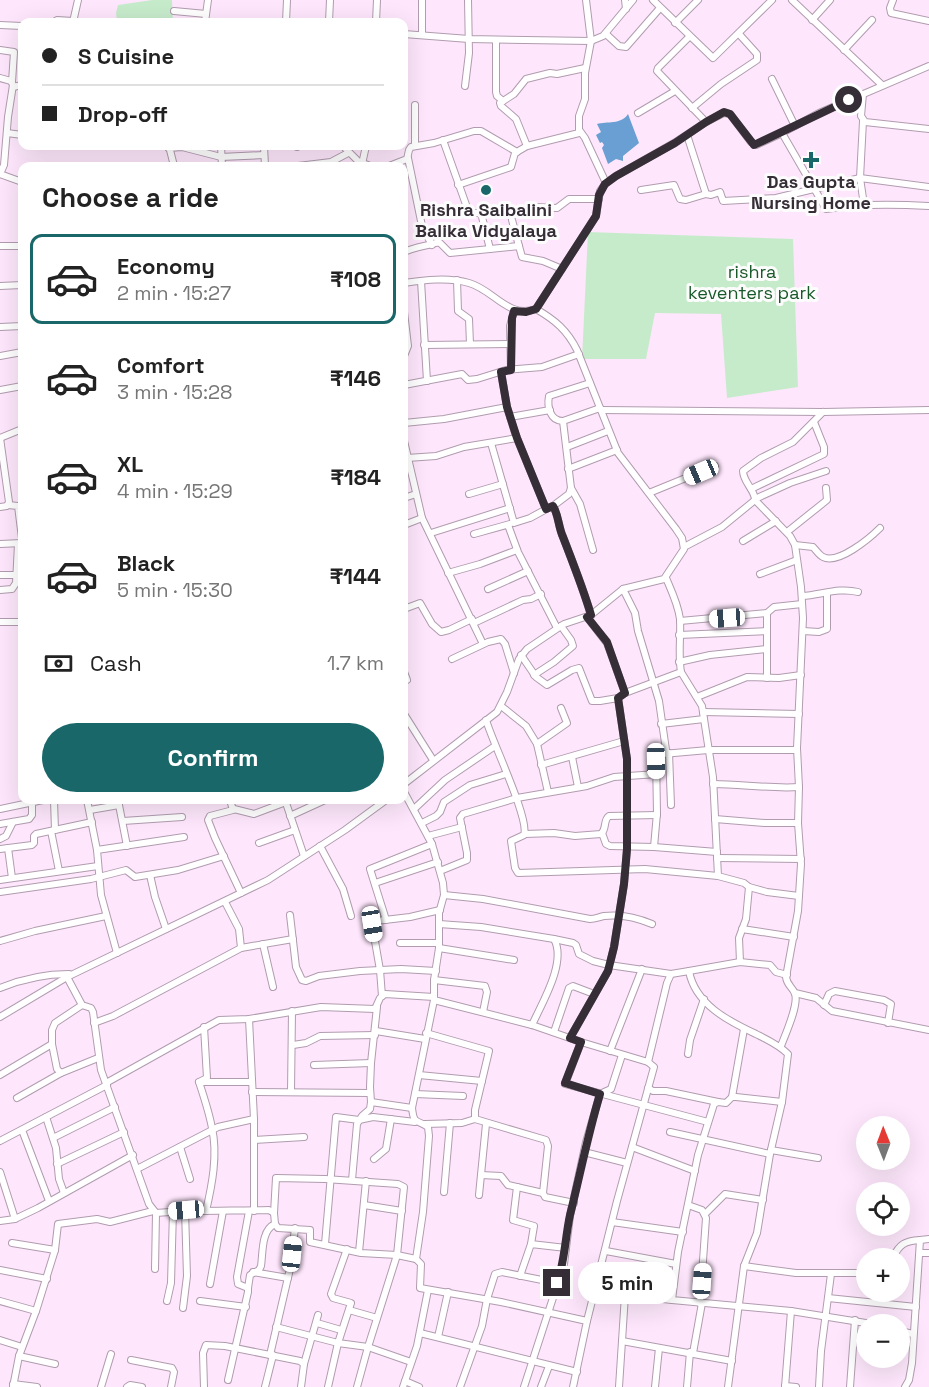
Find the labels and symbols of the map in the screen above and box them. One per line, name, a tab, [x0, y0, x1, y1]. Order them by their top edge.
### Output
route start	[835, 86, 862, 113]
marker: Das Gupta Nursing Home	[802, 151, 820, 169]
place label: Das Gupta Nursing Home	[751, 170, 871, 214]
marker: Rishra Saibalini Balika Vidyalaya	[479, 183, 493, 197]
place label: Rishra Saibalini Balika Vidyalaya	[415, 198, 558, 242]
park label: rishra keventers park	[688, 260, 816, 304]
car	[681, 457, 721, 487]
car	[708, 608, 746, 628]
car	[647, 743, 665, 779]
car	[360, 905, 384, 943]
north arrow	[856, 1116, 910, 1170]
car	[167, 1199, 205, 1221]
car	[281, 1235, 303, 1273]
callout: 5 min	[578, 1262, 677, 1304]
car	[692, 1262, 712, 1300]
route end	[543, 1269, 570, 1296]

